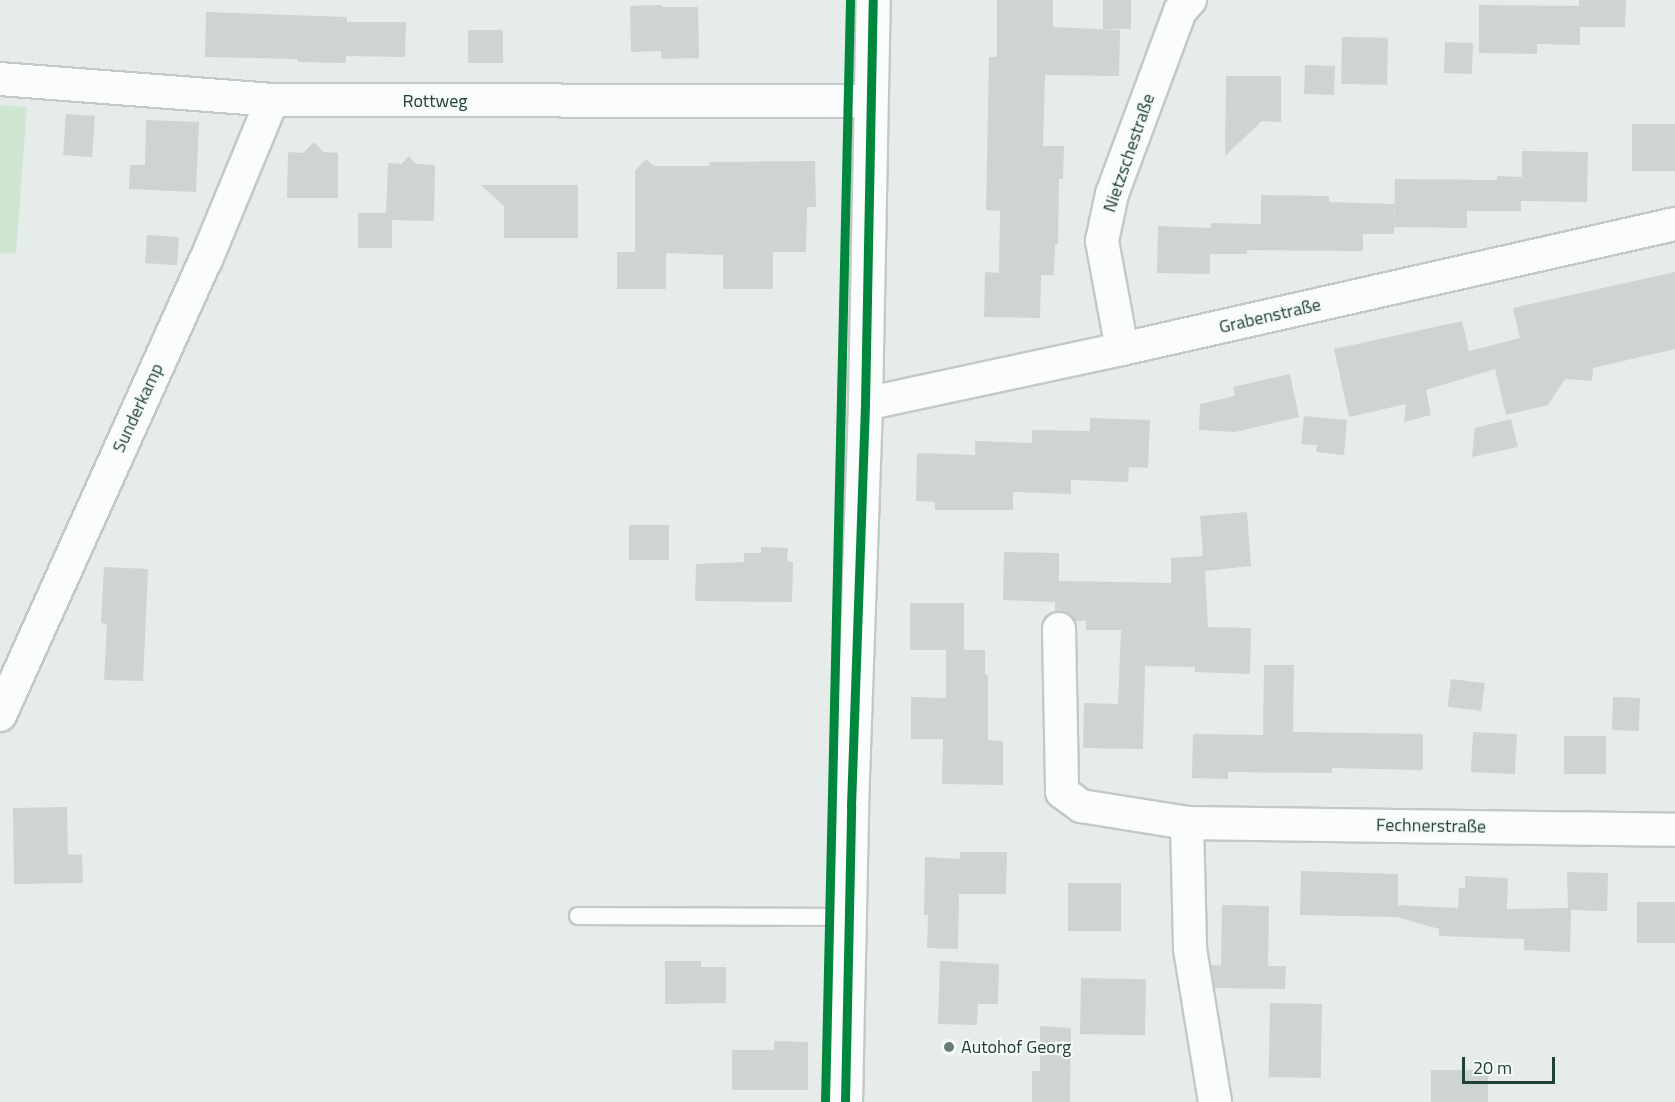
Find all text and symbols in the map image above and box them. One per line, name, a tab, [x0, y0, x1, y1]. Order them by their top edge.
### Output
street label: Rottweg	[403, 90, 467, 112]
street label: Nietzschestraße	[1099, 91, 1159, 215]
street label: Grabenstraße	[1217, 294, 1323, 338]
street label: Sunderkamp	[108, 360, 168, 456]
street label: Fechnerstraße	[1376, 814, 1486, 838]
place label: Autohof Georg	[961, 1036, 1071, 1058]
marker: Autohof Georg	[942, 1040, 956, 1054]
scale bar	[1465, 1045, 1558, 1083]
text: 20 m	[1473, 1054, 1512, 1081]

